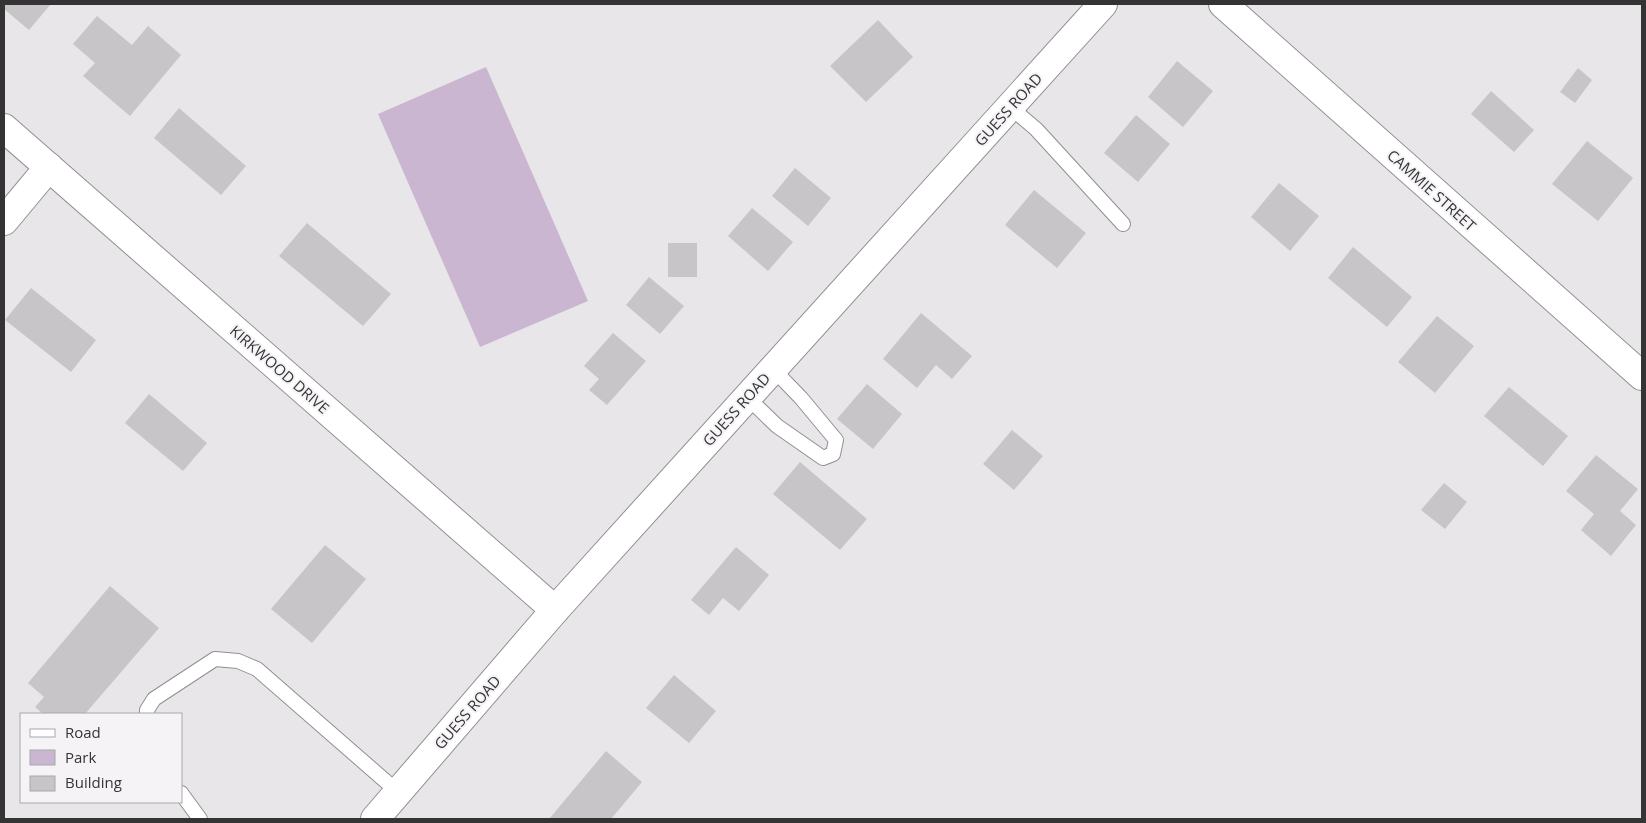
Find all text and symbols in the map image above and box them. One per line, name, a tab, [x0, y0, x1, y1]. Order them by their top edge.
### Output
street label: GUESS ROAD	[970, 68, 1046, 150]
street label: CAMMIE STREET	[1383, 145, 1481, 236]
street label: KIRKWOOD DRIVE	[226, 320, 334, 418]
street label: GUESS ROAD	[698, 368, 774, 450]
street label: GUESS ROAD	[429, 671, 505, 753]
legend	[20, 713, 182, 803]
text: Road	[65, 722, 101, 742]
text: Park	[65, 747, 96, 767]
text: Building	[65, 772, 122, 792]

